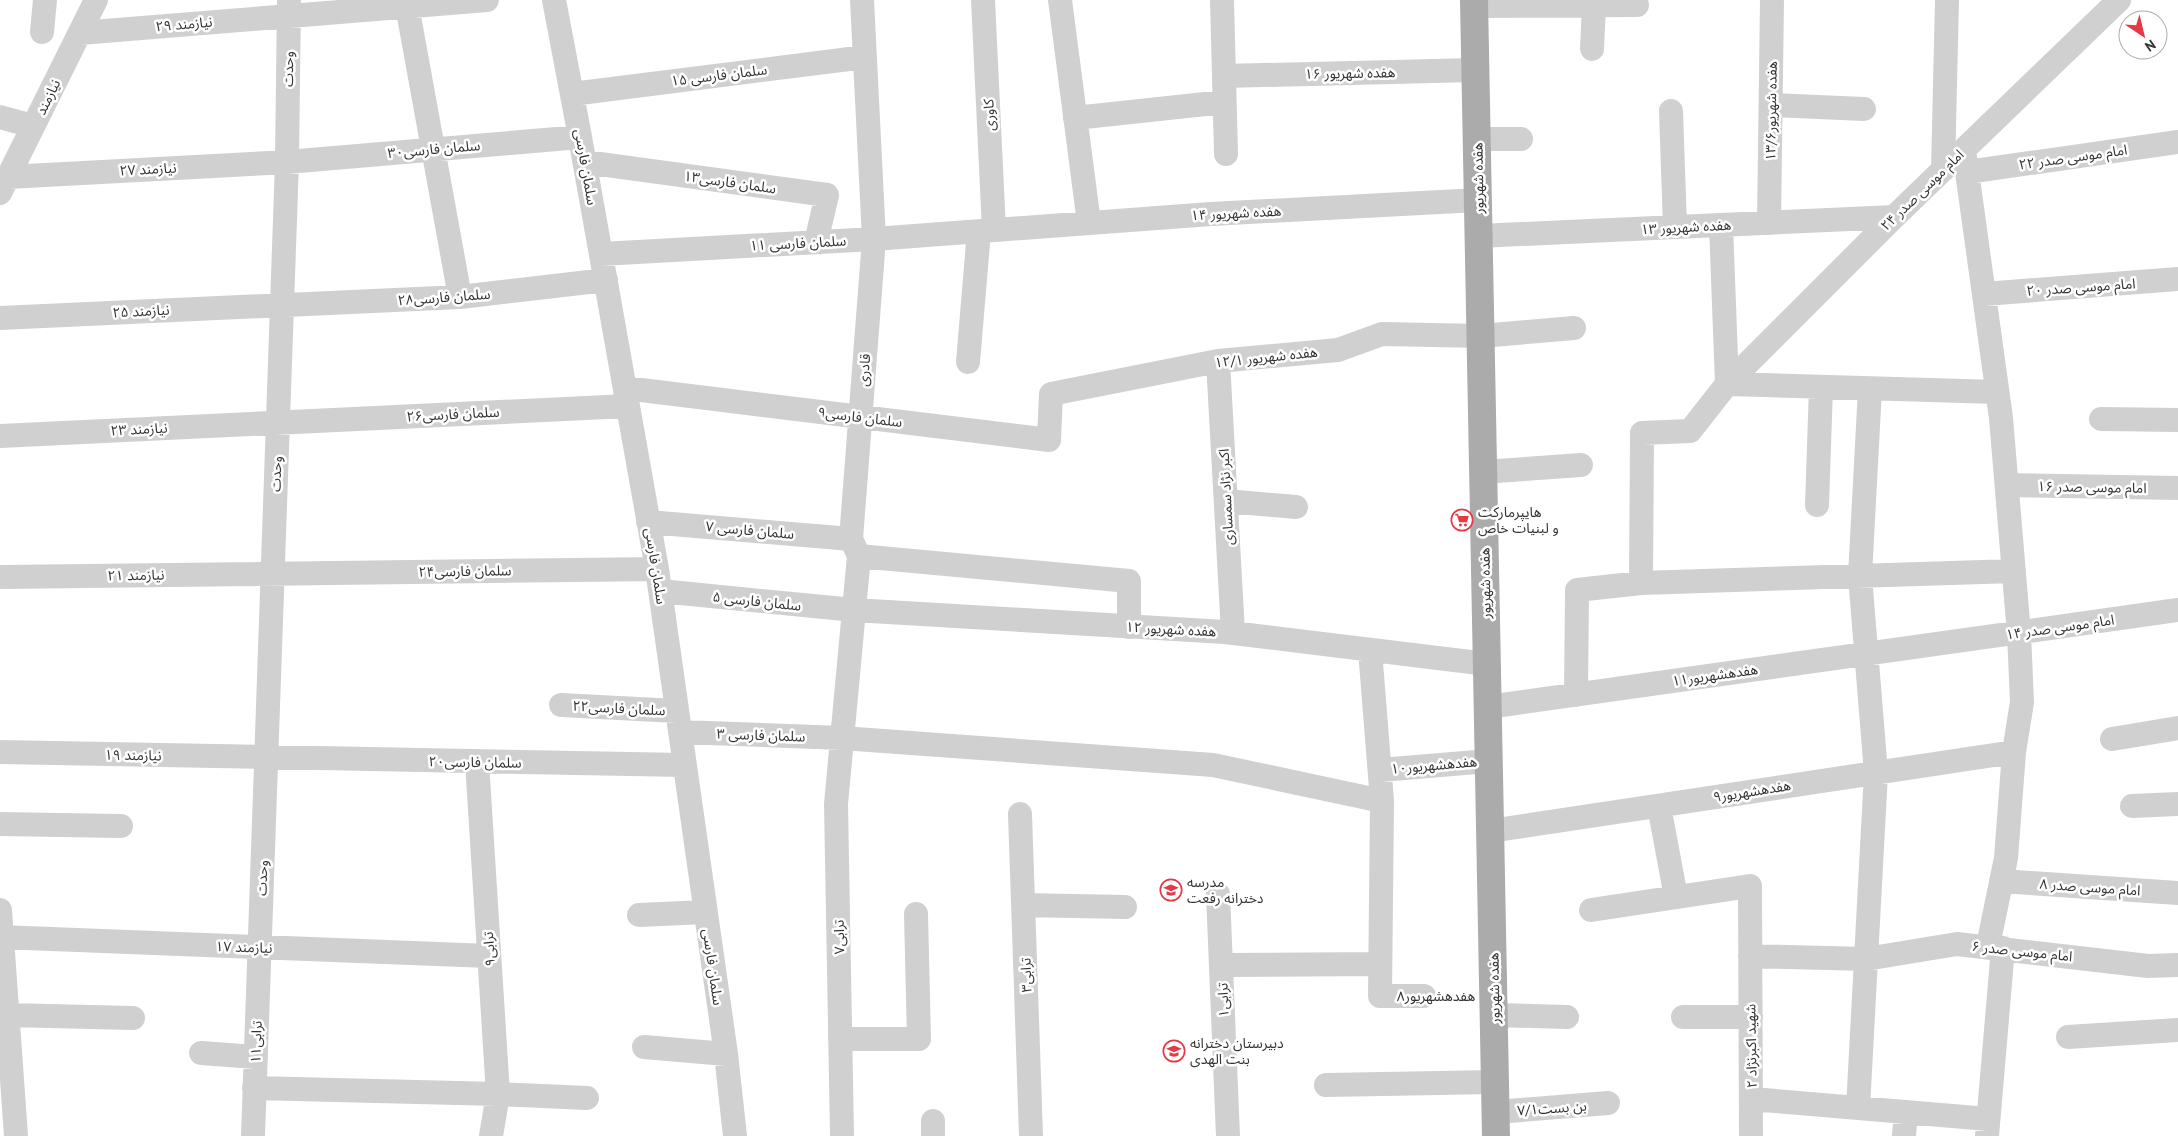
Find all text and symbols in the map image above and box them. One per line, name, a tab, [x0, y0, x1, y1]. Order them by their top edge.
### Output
north arrow	[2118, 10, 2168, 60]
street label: نیازمند ۲۹	[155, 13, 213, 35]
text: N	[2142, 36, 2159, 56]
street label: وحدت	[279, 51, 297, 87]
street label: سلمان فارسی ۱۵	[670, 60, 768, 90]
street label: هفده شهریور۱۳/۶	[1761, 61, 1781, 161]
street label: هفده شهریور ۱۶	[1304, 63, 1396, 83]
street label: نیازمند	[32, 76, 64, 118]
street label: کاوری	[979, 98, 999, 131]
street label: سلمان فارسی	[570, 128, 602, 207]
street label: سلمان فارسی۳۰	[387, 136, 481, 162]
street label: امام موسی صدر ۲۲	[2018, 140, 2129, 175]
street label: هفده شهریور	[1468, 142, 1488, 215]
street label: امام موسی صدر ۲۴	[1876, 146, 1969, 236]
street label: نیازمند ۲۷	[119, 159, 177, 179]
street label: سلمان فارسی۱۳	[683, 167, 777, 197]
street label: هفده شهریور ۱۴	[1190, 202, 1282, 224]
street label: هفده شهریور ۱۳	[1640, 216, 1732, 238]
street label: سلمان فارسی ۱۱	[749, 231, 847, 255]
street label: امام موسی صدر ۲۰	[2026, 274, 2136, 302]
street label: سلمان فارسی۲۸	[397, 285, 491, 309]
street label: نیازمند ۲۵	[112, 301, 170, 321]
street label: هفده شهریور ۱۲/۱	[1213, 343, 1319, 371]
street label: قادری	[854, 353, 874, 387]
street label: سلمان فارسی۲۶	[406, 403, 500, 425]
street label: سلمان فارسی۹	[817, 403, 903, 431]
street label: نیازمند ۲۳	[110, 419, 168, 439]
street label: اکبر نژاد سمساری	[1214, 448, 1238, 546]
street label: وحدت	[266, 456, 286, 492]
street label: امام موسی صدر ۱۶	[2037, 477, 2147, 499]
place label: هایپرمارکت و لبنیات خاص	[1478, 503, 1559, 537]
supermarket icon: هایپرمارکت و لبنیات خاص	[1450, 508, 1474, 532]
street label: سلمان فارسی ۷	[705, 517, 795, 543]
street label: سلمان فارسی	[641, 527, 671, 605]
street label: هفده شهریور	[1475, 547, 1495, 620]
street label: سلمان فارسی۲۴	[418, 561, 512, 581]
street label: نیازمند ۲۱	[107, 565, 165, 584]
street label: سلمان فارسی ۵	[712, 587, 802, 615]
street label: امام موسی صدر ۱۴	[2005, 610, 2116, 645]
street label: هفده شهریور ۱۲	[1125, 618, 1217, 640]
street label: هفدهشهریور۱۱	[1671, 660, 1759, 690]
street label: سلمان فارسی۲۲	[572, 697, 666, 719]
street label: سلمان فارسی ۳	[716, 724, 806, 746]
street label: نیازمند ۱۹	[104, 746, 162, 765]
street label: سلمان فارسی۲۰	[428, 752, 522, 772]
street label: هفدهشهریور۱۰	[1390, 752, 1478, 778]
street label: هفدهشهریور۹	[1712, 776, 1792, 806]
street label: وحدت	[252, 860, 272, 896]
place label: مدرسه دخترانه رفعت	[1187, 873, 1264, 907]
street label: امام موسی صدر ۸	[2039, 874, 2141, 902]
school or university icon: مدرسه دخترانه رفعت	[1159, 878, 1183, 902]
street label: ترابی۷	[830, 919, 848, 955]
street label: سلمان فارسی	[699, 928, 727, 1006]
street label: ترابی۹	[479, 931, 499, 967]
street label: نیازمند ۱۷	[215, 937, 273, 957]
street label: امام موسی صدر ۶	[1971, 937, 2073, 967]
street label: هفده شهریور	[1484, 952, 1504, 1025]
street label: ترابی۳	[1016, 957, 1036, 993]
street label: ترابی۱	[1213, 982, 1233, 1018]
street label: هفدهشهریور۸	[1397, 987, 1475, 1005]
street label: شهید اکبرنژاد ۲	[1741, 1004, 1761, 1088]
street label: ترابی۱۱	[246, 1020, 266, 1064]
place label: دبیرستان دخترانه بنت الهدی	[1190, 1034, 1284, 1068]
school or university icon: دبیرستان دخترانه بنت الهدی	[1162, 1039, 1186, 1063]
street label: بن بست۷/۱	[1517, 1097, 1588, 1119]

